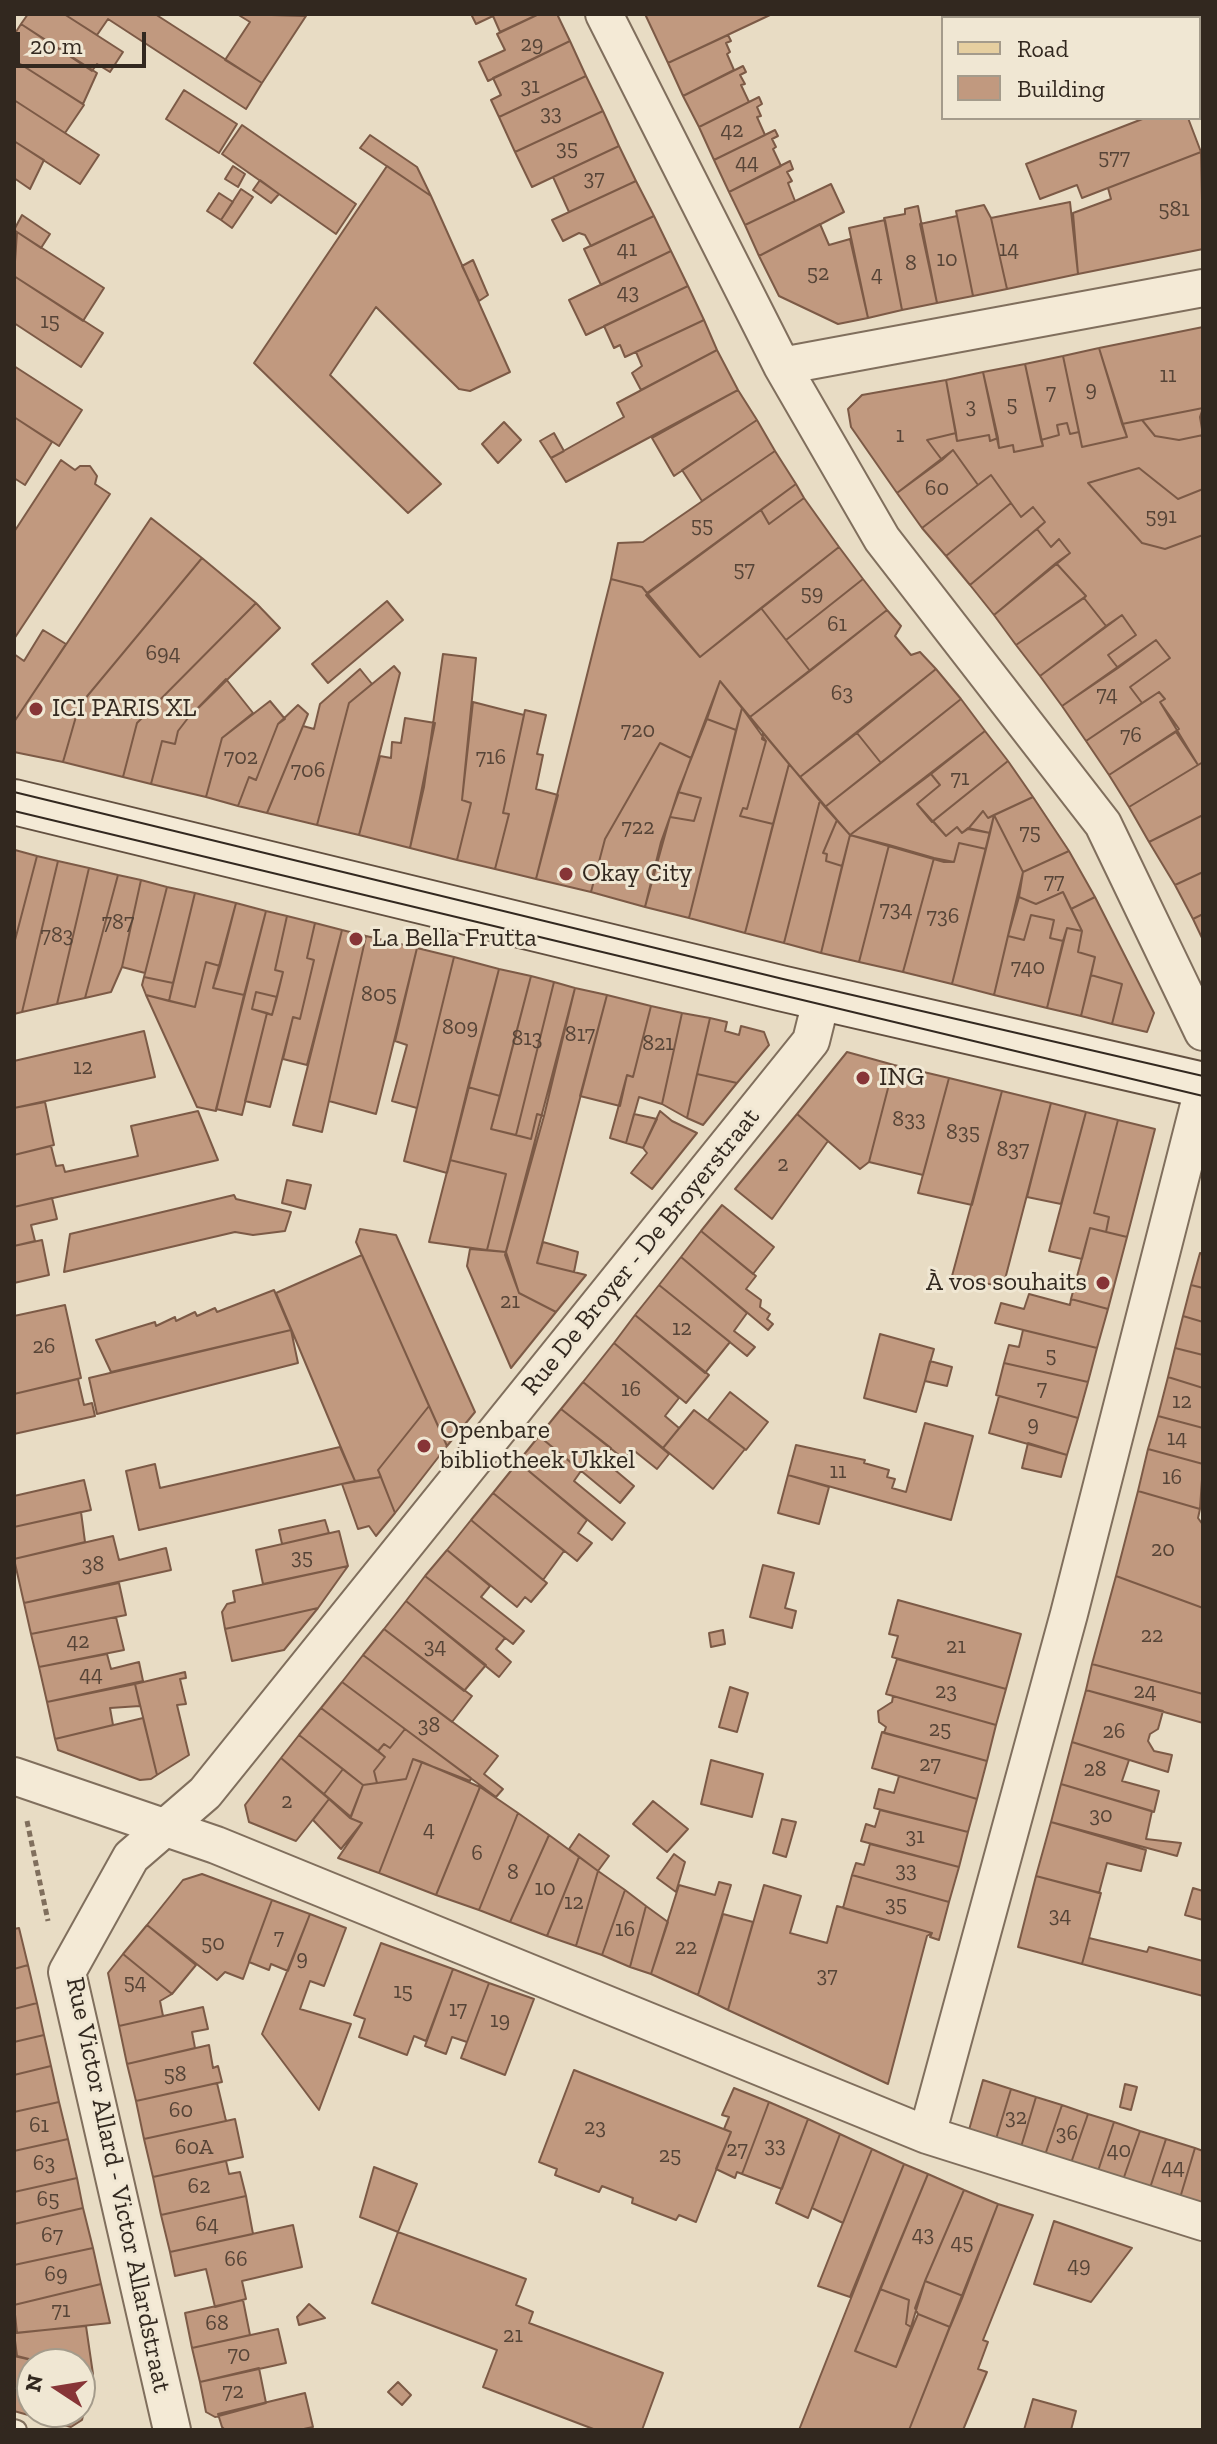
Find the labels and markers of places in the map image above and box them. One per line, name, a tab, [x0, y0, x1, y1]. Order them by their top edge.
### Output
place label: ICI PARIS XL	[52, 693, 196, 725]
marker: ICI PARIS XL	[27, 700, 45, 718]
place label: Okay City	[582, 858, 692, 890]
marker: Okay City	[557, 865, 575, 883]
place label: La Bella Frutta	[372, 923, 537, 955]
marker: La Bella Frutta	[347, 930, 365, 948]
place label: ING	[879, 1062, 924, 1094]
marker: ING	[854, 1069, 872, 1087]
place label: À vos souhaits	[926, 1267, 1087, 1299]
marker: À vos souhaits	[1094, 1274, 1112, 1292]
place label: Openbare bibliotheek Ukkel	[440, 1415, 635, 1476]
marker: Openbare bibliotheek Ukkel	[415, 1437, 433, 1455]

